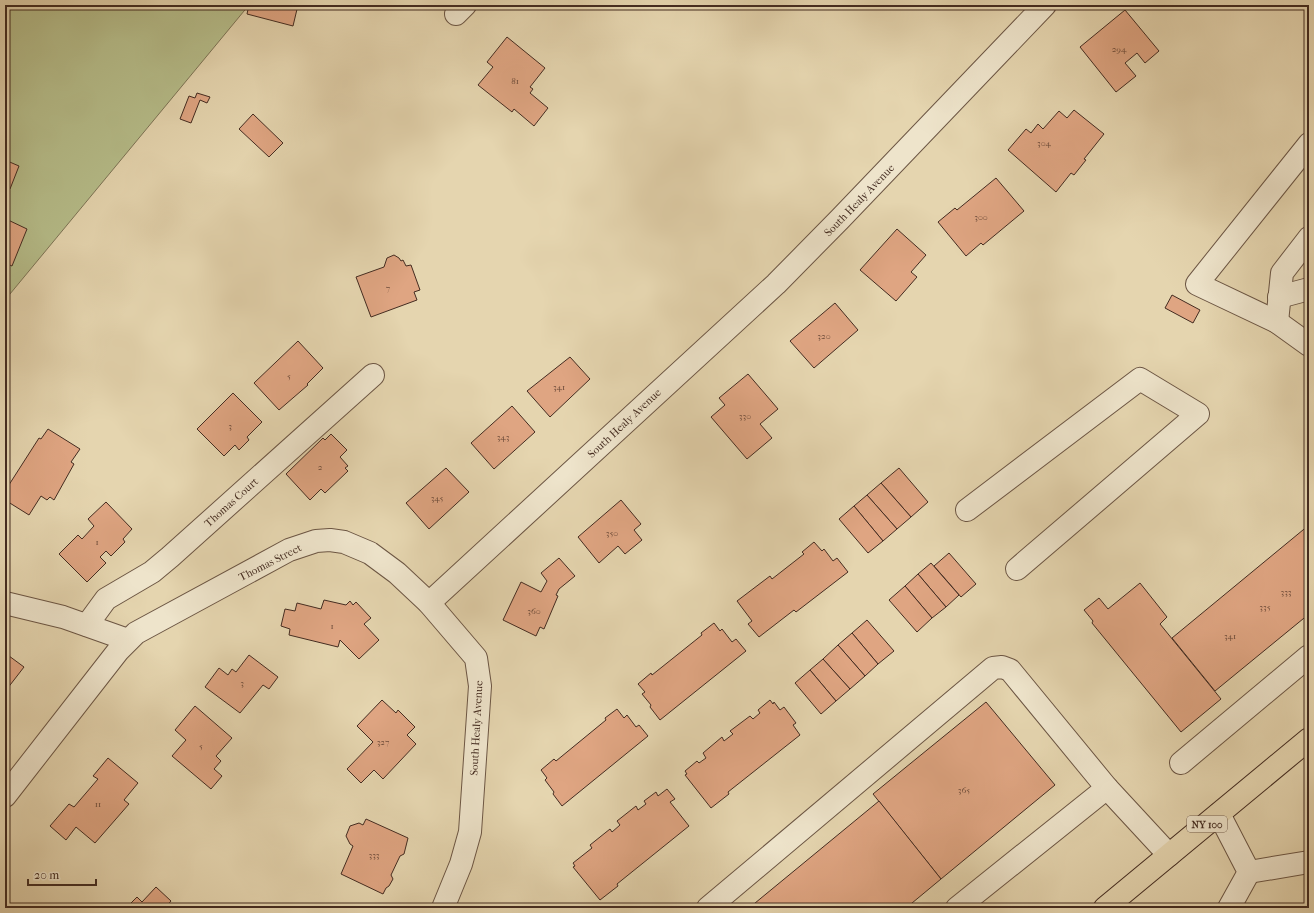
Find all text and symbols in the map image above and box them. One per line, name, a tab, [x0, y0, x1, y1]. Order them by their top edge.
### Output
house number: 294	[1112, 44, 1127, 54]
house number: 81	[511, 76, 519, 86]
house number: 304	[1037, 138, 1052, 148]
street label: South Healy Avenue	[822, 161, 898, 239]
house number: 300	[974, 212, 988, 222]
house number: 7	[386, 283, 391, 293]
house number: 320	[817, 331, 831, 341]
house number: 5	[287, 371, 291, 381]
house number: 341	[553, 382, 565, 392]
street label: South Healy Avenue	[585, 386, 664, 461]
house number: 330	[739, 411, 751, 421]
house number: 3	[228, 421, 232, 431]
house number: 343	[497, 432, 510, 442]
house number: 2	[318, 462, 323, 472]
street label: Thomas Court	[202, 475, 261, 530]
house number: 345	[431, 493, 443, 503]
house number: 350	[606, 528, 618, 538]
house number: 1	[95, 537, 99, 547]
street label: Thomas Street	[237, 541, 304, 584]
house number: 333	[1280, 587, 1292, 597]
house number: 335	[1259, 602, 1271, 612]
house number: 360	[527, 606, 541, 616]
house number: 1	[330, 621, 334, 631]
house number: 341	[1224, 631, 1236, 641]
house number: 3	[240, 678, 244, 688]
street label: South Healy Avenue	[468, 679, 486, 776]
house number: 327	[377, 737, 390, 747]
house number: 5	[199, 741, 203, 751]
house number: 365	[958, 785, 970, 795]
house number: 11	[95, 799, 101, 809]
road number: NY 100	[1187, 816, 1227, 832]
house number: 333	[368, 850, 380, 860]
scale bar	[28, 861, 96, 887]
text: 20 m	[34, 868, 59, 882]

